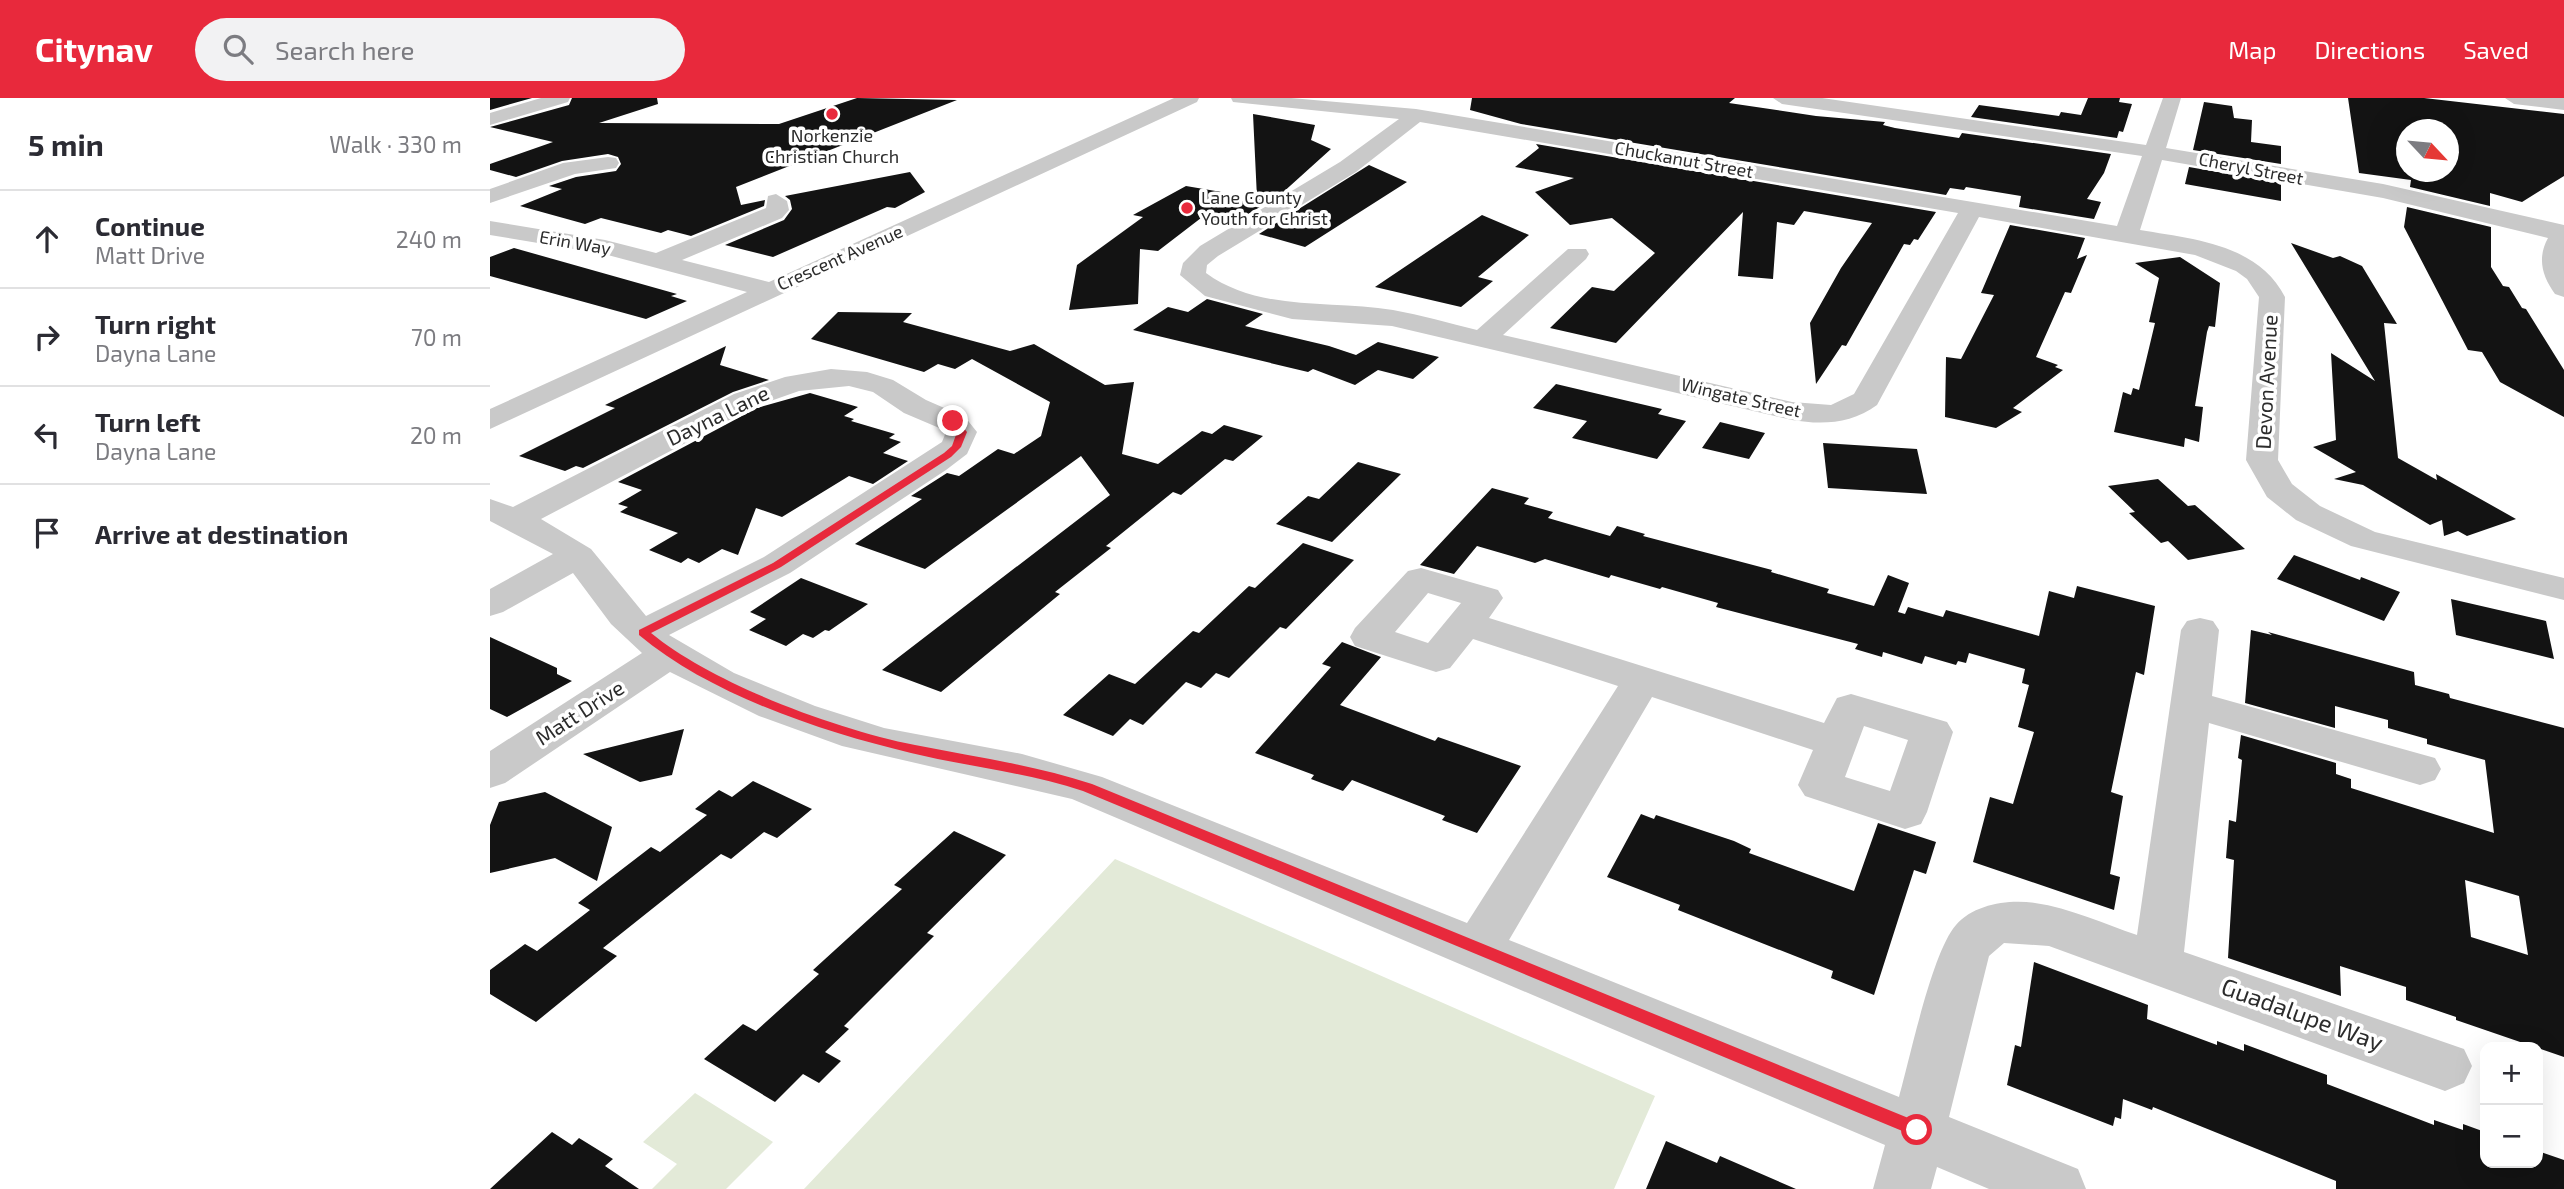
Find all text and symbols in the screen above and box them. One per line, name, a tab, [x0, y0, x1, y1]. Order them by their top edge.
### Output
search box	[195, 18, 685, 81]
text: Citynav	[35, 29, 153, 69]
icon: search	[219, 30, 257, 68]
text: Search here	[275, 34, 415, 65]
text: Map	[2228, 35, 2276, 64]
text: Directions	[2314, 35, 2425, 64]
text: Saved	[2463, 35, 2529, 64]
marker: Norkenzie Christian Church	[824, 106, 840, 122]
north arrow	[2396, 119, 2459, 182]
place label: Norkenzie Christian Church	[765, 124, 899, 167]
text: 5 min	[28, 126, 104, 162]
text: Walk · 330 m	[329, 130, 462, 158]
street label: Chuckanut Street	[1613, 136, 1755, 182]
street label: Cheryl Street	[2197, 147, 2305, 189]
place label: Lane County Youth for Christ	[1201, 186, 1328, 229]
marker: Lane County Youth for Christ	[1179, 200, 1195, 216]
text: Continue	[95, 210, 205, 241]
street label: Crescent Avenue	[773, 219, 906, 295]
icon: ahead	[28, 220, 66, 258]
text: 240 m	[396, 225, 462, 253]
street label: Erin Way	[538, 225, 613, 259]
text: Matt Drive	[95, 241, 205, 269]
text: Turn right	[95, 308, 216, 339]
street label: Devon Avenue	[2249, 314, 2282, 450]
icon: right	[28, 318, 66, 356]
text: 70 m	[411, 323, 462, 351]
text: Dayna Lane	[95, 339, 216, 367]
street label: Wingate Street	[1679, 373, 1803, 422]
street label: Dayna Lane	[662, 379, 773, 450]
route end	[937, 405, 968, 436]
text: Turn left	[95, 406, 201, 437]
icon: left	[28, 416, 66, 454]
text: 20 m	[410, 421, 462, 449]
text: Dayna Lane	[95, 437, 216, 465]
icon: arrive	[28, 514, 66, 552]
text: Arrive at destination	[95, 518, 348, 549]
street label: Matt Drive	[530, 674, 628, 750]
street label: Guadalupe Way	[2218, 971, 2388, 1056]
map controls	[2480, 1042, 2543, 1168]
button: +	[2480, 1042, 2543, 1105]
button: −	[2480, 1105, 2543, 1168]
route start	[1901, 1114, 1932, 1145]

